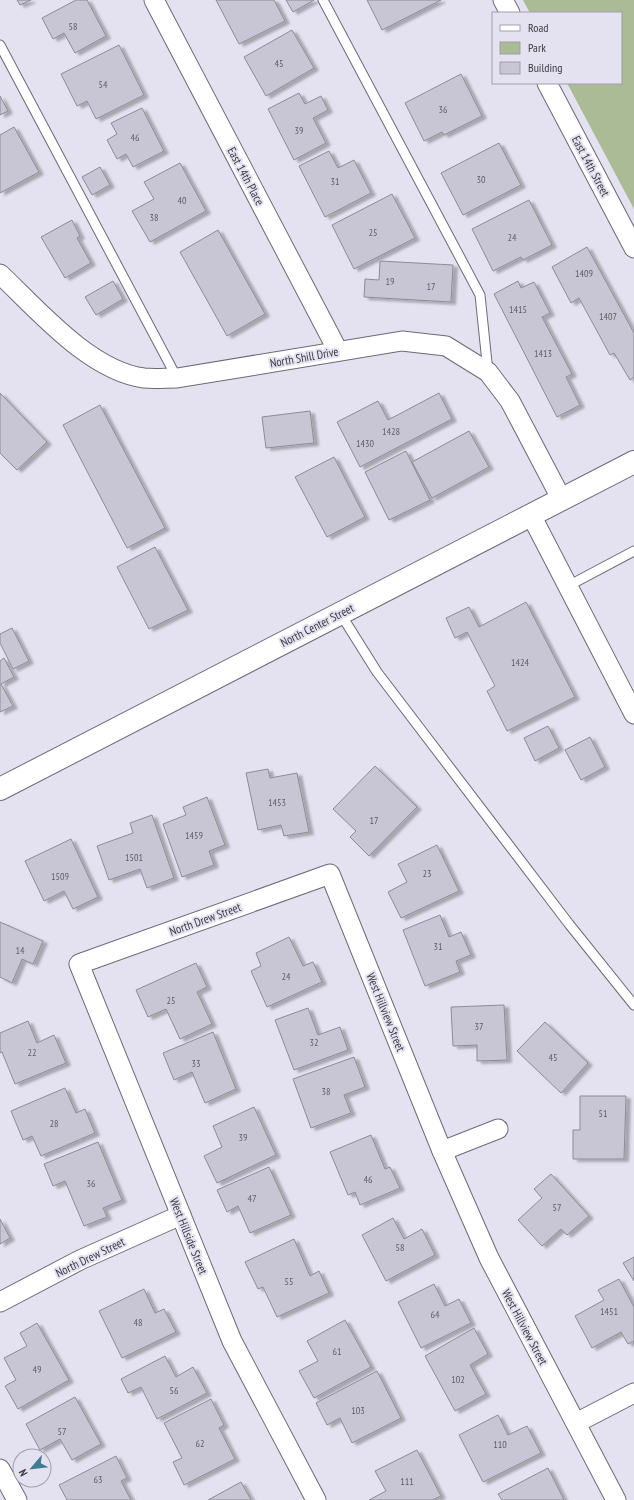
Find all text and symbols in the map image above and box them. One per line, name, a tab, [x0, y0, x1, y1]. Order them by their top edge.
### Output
legend	[492, 12, 622, 84]
house number: 58	[69, 20, 78, 33]
text: Road	[528, 20, 548, 35]
text: Park	[528, 40, 546, 55]
house number: 45	[275, 57, 284, 70]
text: Building	[528, 60, 563, 75]
house number: 54	[99, 78, 108, 91]
house number: 36	[439, 103, 448, 116]
house number: 39	[295, 124, 304, 137]
house number: 46	[131, 131, 140, 144]
street label: East 14th Street	[569, 133, 614, 200]
street label: East 14th Place	[224, 144, 268, 208]
house number: 30	[477, 173, 486, 186]
house number: 31	[331, 175, 340, 188]
house number: 40	[178, 194, 187, 207]
house number: 38	[150, 211, 159, 224]
house number: 25	[369, 226, 378, 239]
house number: 24	[508, 231, 517, 244]
house number: 1409	[575, 267, 593, 280]
house number: 19	[386, 275, 395, 288]
house number: 17	[427, 280, 436, 293]
house number: 1415	[509, 303, 527, 316]
house number: 1407	[599, 310, 617, 323]
street label: North Shill Drive	[269, 344, 339, 370]
house number: 1413	[534, 347, 552, 360]
house number: 1428	[382, 425, 400, 438]
house number: 1430	[356, 437, 375, 450]
street label: North Center Street	[278, 600, 357, 650]
house number: 1424	[511, 656, 530, 669]
house number: 1453	[268, 796, 286, 809]
house number: 17	[370, 814, 379, 827]
house number: 1459	[185, 829, 203, 842]
house number: 1501	[125, 851, 143, 864]
house number: 23	[423, 867, 432, 880]
house number: 1509	[51, 870, 69, 883]
street label: North Drew Street	[167, 899, 243, 939]
house number: 31	[434, 940, 443, 953]
house number: 14	[16, 944, 25, 957]
house number: 24	[282, 970, 291, 983]
street label: West Hillview Street	[363, 970, 409, 1054]
house number: 25	[167, 994, 176, 1007]
house number: 37	[475, 1020, 484, 1033]
house number: 32	[310, 1036, 319, 1049]
house number: 22	[28, 1046, 37, 1059]
house number: 45	[549, 1051, 558, 1064]
house number: 33	[192, 1057, 201, 1070]
house number: 38	[322, 1085, 331, 1098]
house number: 51	[599, 1107, 608, 1120]
house number: 28	[50, 1117, 59, 1130]
house number: 39	[239, 1131, 248, 1144]
house number: 46	[364, 1173, 373, 1186]
house number: 36	[87, 1177, 96, 1190]
house number: 47	[248, 1192, 257, 1205]
street label: West Hillside Street	[167, 1195, 211, 1277]
house number: 57	[553, 1201, 562, 1214]
street label: North Drew Street	[53, 1234, 128, 1280]
house number: 58	[396, 1241, 405, 1254]
house number: 55	[285, 1275, 294, 1288]
street label: West Hillview Street	[499, 1287, 552, 1368]
house number: 1451	[600, 1305, 618, 1318]
house number: 64	[431, 1308, 440, 1321]
house number: 48	[134, 1316, 143, 1329]
house number: 61	[333, 1345, 342, 1358]
house number: 49	[33, 1363, 42, 1376]
house number: 102	[451, 1373, 465, 1386]
house number: 56	[170, 1384, 179, 1397]
house number: 103	[351, 1404, 365, 1417]
house number: 57	[58, 1425, 67, 1438]
house number: 62	[196, 1437, 205, 1450]
house number: 110	[493, 1438, 507, 1451]
north arrow	[12, 1448, 52, 1488]
text: N	[16, 1467, 31, 1479]
house number: 63	[94, 1473, 103, 1486]
house number: 111	[400, 1475, 414, 1488]

